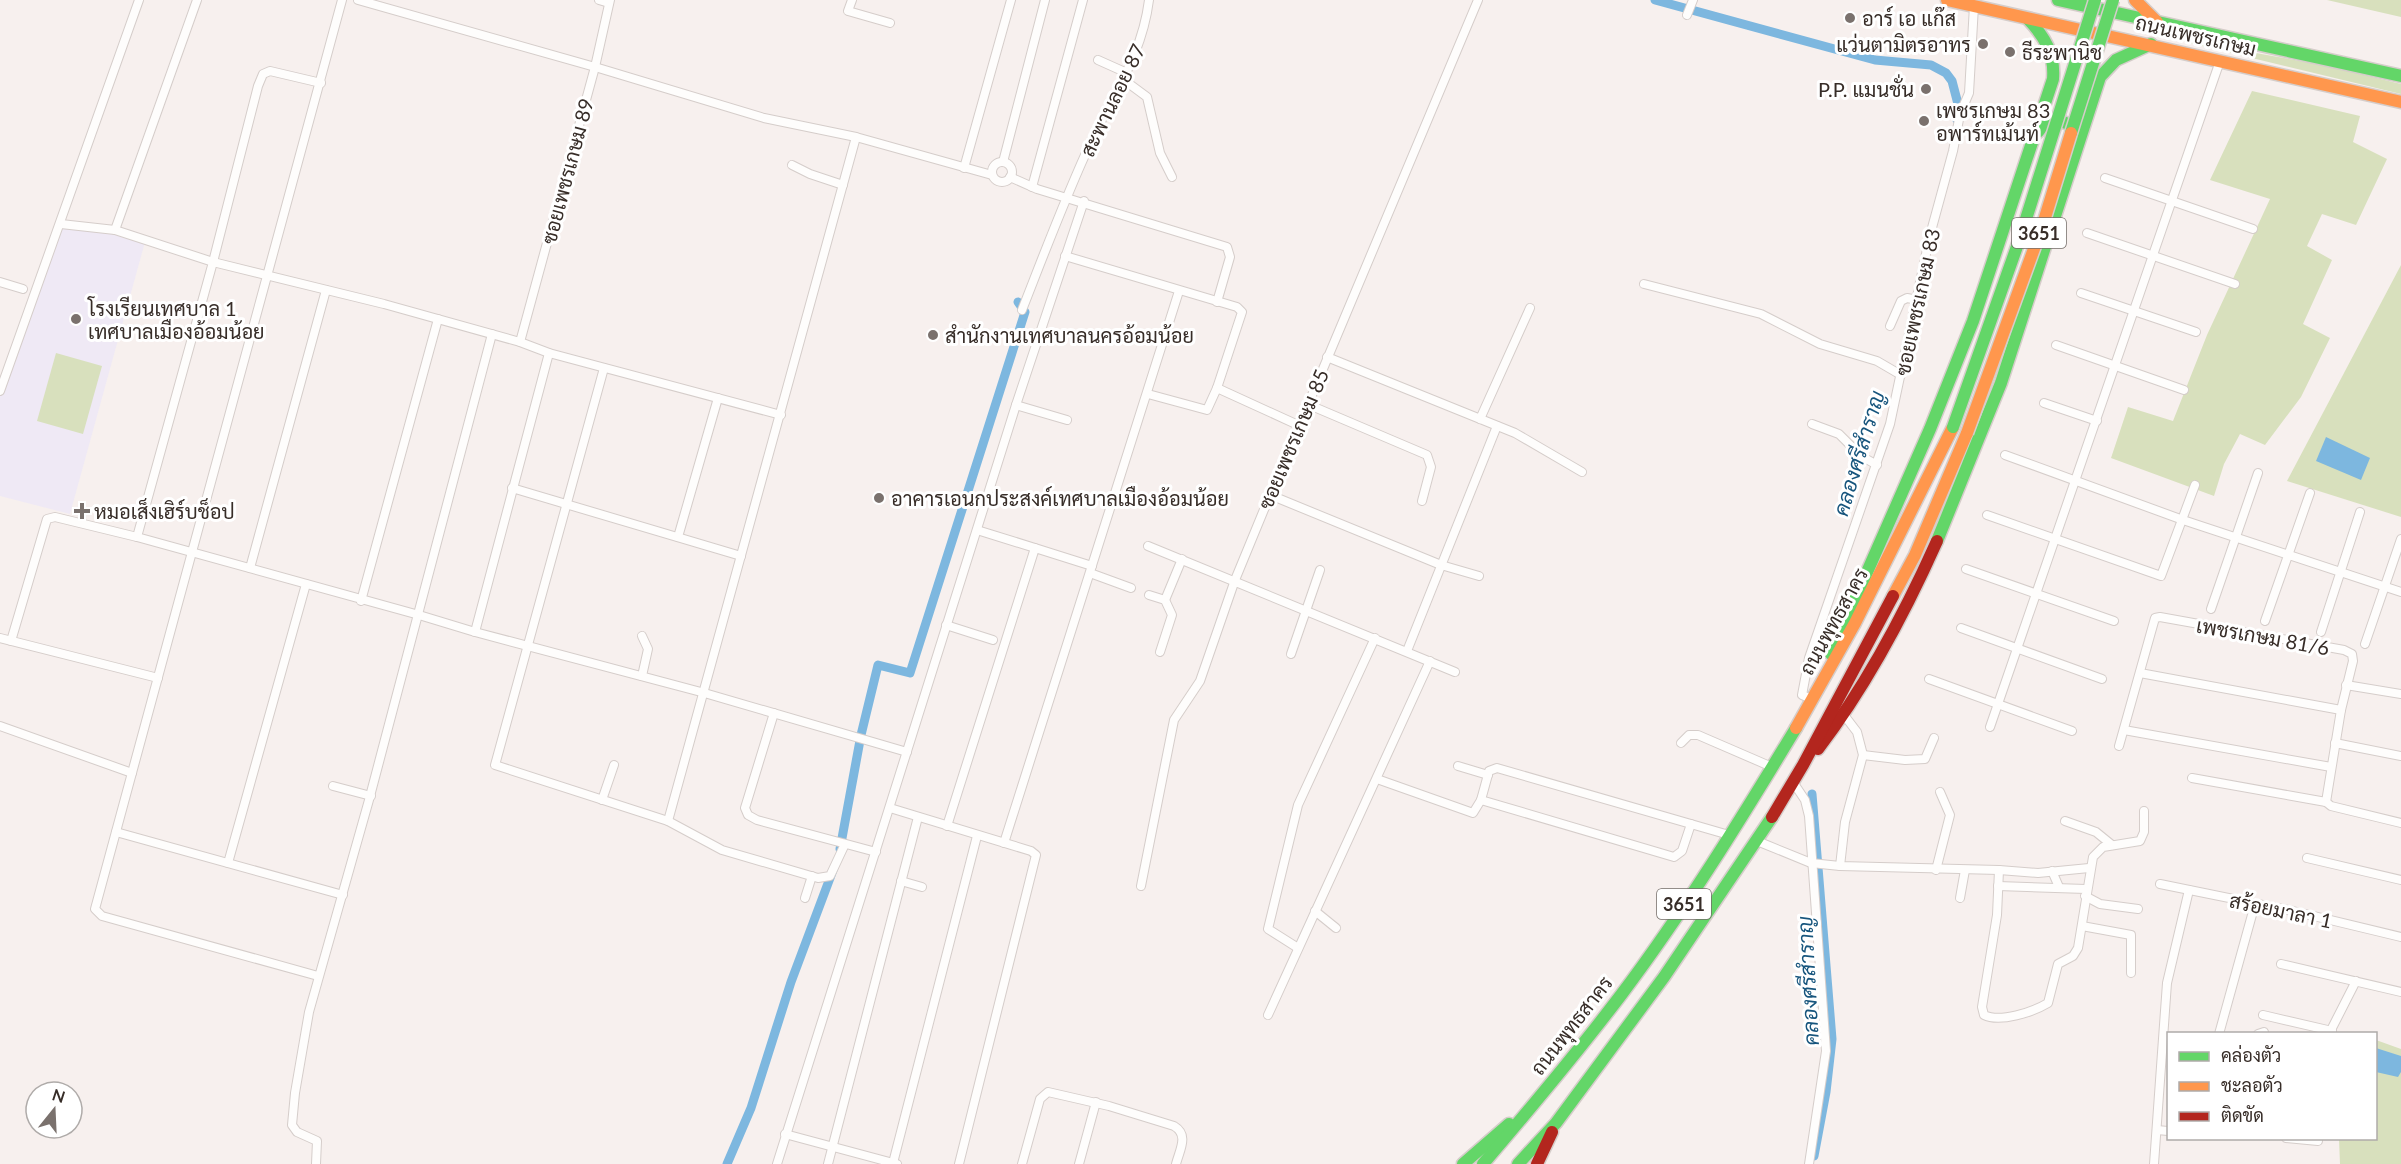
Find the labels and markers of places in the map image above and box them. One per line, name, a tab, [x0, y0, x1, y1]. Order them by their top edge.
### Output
place label: อาร์ เอ แก๊ส	[1862, 5, 1956, 30]
marker: อาร์ เอ แก๊ส	[1843, 11, 1857, 25]
place label: แว่นตามิตรอาทร	[1836, 32, 1971, 56]
marker: แว่นตามิตรอาทร	[1976, 37, 1990, 51]
place label: ธีระพานิช	[2022, 40, 2102, 64]
marker: ธีระพานิช	[2003, 45, 2017, 59]
place label: P.P. แมนชั่น	[1818, 74, 1914, 101]
marker: P.P. แมนชั่น	[1919, 82, 1933, 96]
place label: เพชรเกษม 83 อพาร์ทเม้นท์	[1936, 98, 2050, 145]
marker: เพชรเกษม 83 อพาร์ทเม้นท์	[1917, 114, 1931, 128]
place label: โรงเรียนเทศบาล 1 เทศบาลเมืองอ้อมน้อย	[87, 296, 265, 343]
marker: โรงเรียนเทศบาล 1 เทศบาลเมืองอ้อมน้อย	[69, 312, 83, 326]
place label: สำนักงานเทศบาลนครอ้อมน้อย	[945, 323, 1194, 347]
marker: สำนักงานเทศบาลนครอ้อมน้อย	[926, 328, 940, 342]
place label: อาคารเอนกประสงค์เทศบาลเมืองอ้อมน้อย	[891, 485, 1229, 510]
marker: อาคารเอนกประสงค์เทศบาลเมืองอ้อมน้อย	[872, 491, 886, 505]
place label: หมอเส็งเฮิร์บช็อป	[94, 497, 235, 523]
marker: หมอเส็งเฮิร์บช็อป	[75, 504, 89, 518]

